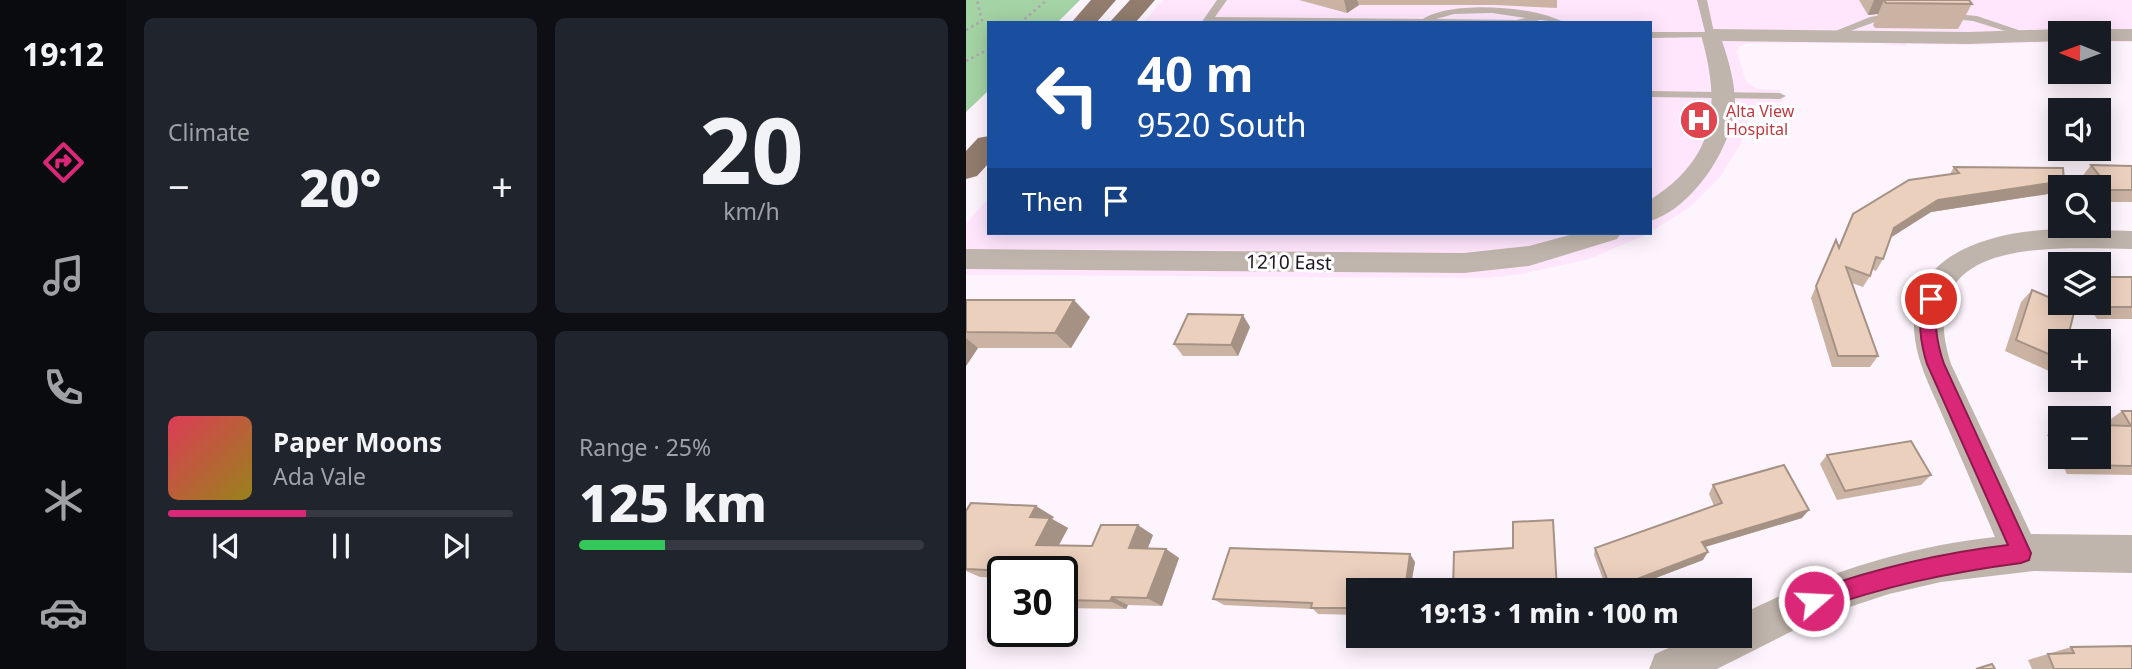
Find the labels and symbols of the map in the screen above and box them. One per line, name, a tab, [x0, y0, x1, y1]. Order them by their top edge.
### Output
north arrow	[2048, 21, 2110, 84]
hospital icon: Alta View Hospital	[1678, 99, 1720, 141]
place label: Alta View Hospital	[1726, 100, 1795, 140]
street label: 1210 East	[1246, 248, 1332, 276]
pin	[1901, 269, 1961, 329]
speed limit sign: 30	[987, 556, 1078, 647]
position arrow	[1777, 564, 1851, 638]

